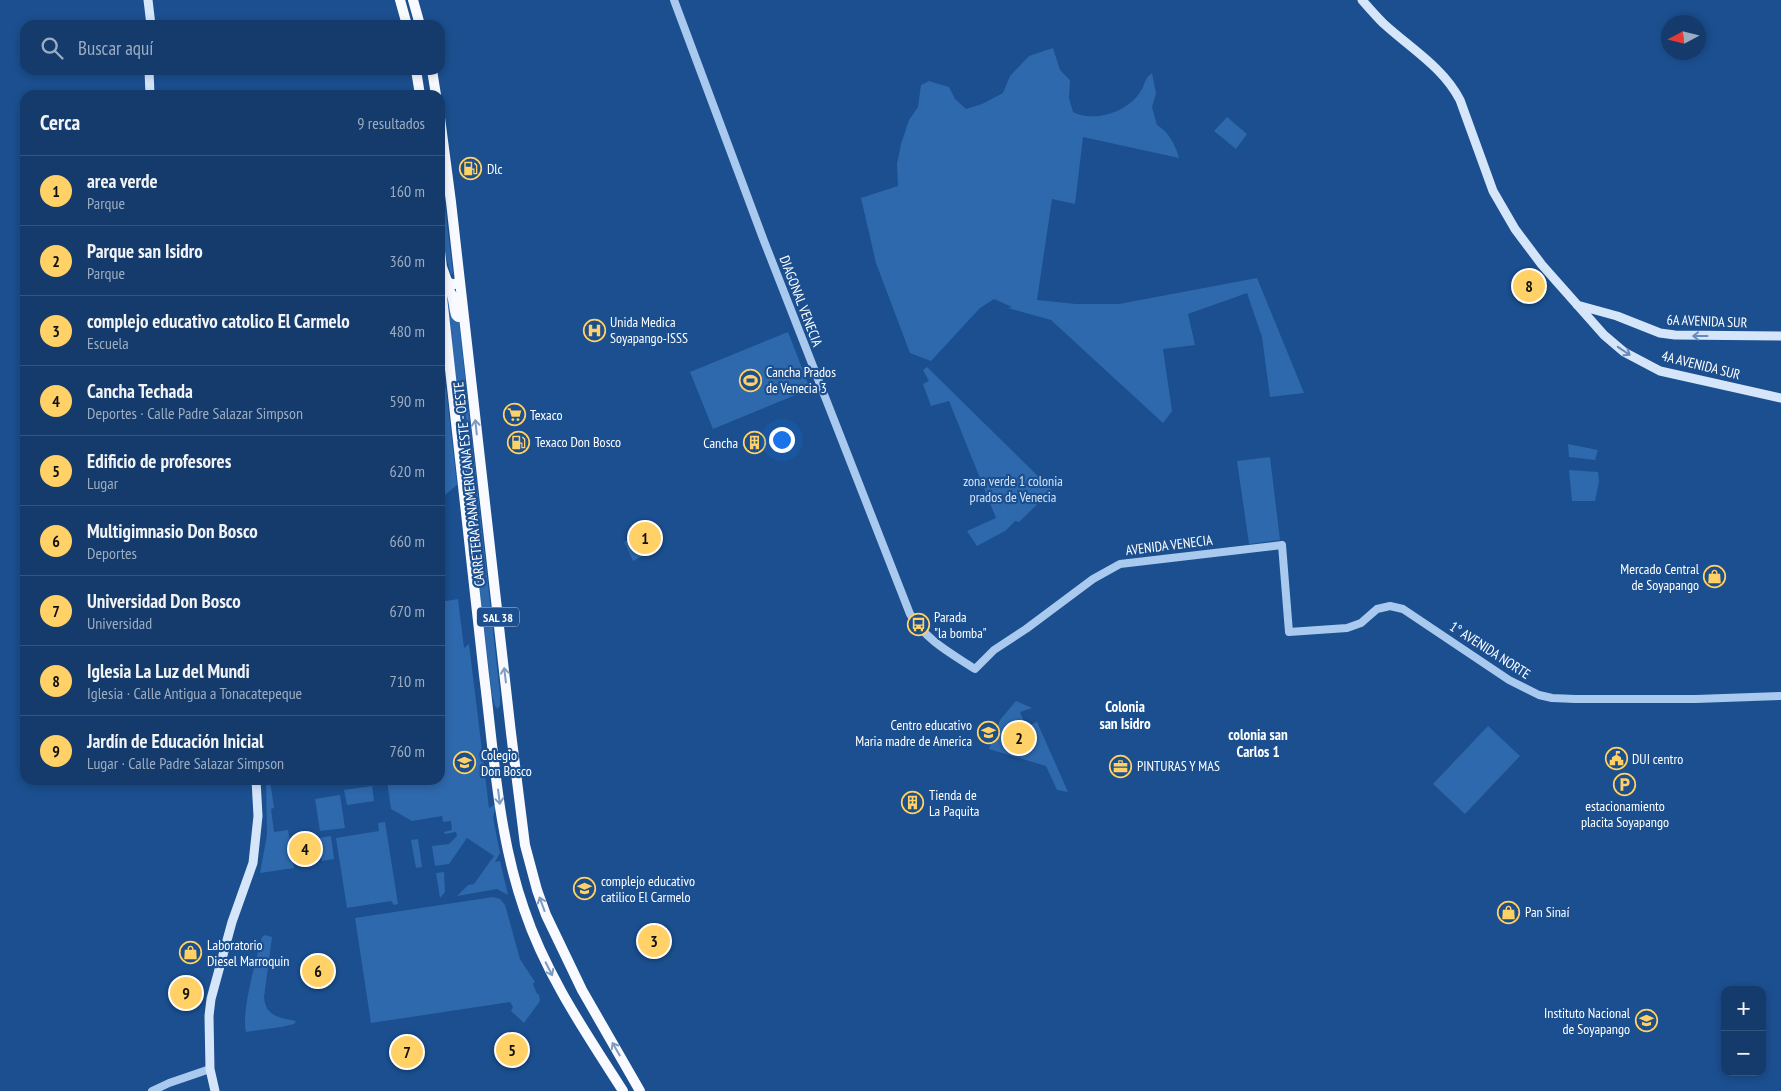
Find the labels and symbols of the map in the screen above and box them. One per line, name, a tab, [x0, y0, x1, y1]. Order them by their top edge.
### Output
north arrow	[1661, 15, 1706, 60]
fuel station icon: Dlc	[459, 157, 483, 181]
place label: Dlc	[487, 160, 503, 178]
street label: DIAGONAL VENECIA	[775, 253, 827, 349]
pin: 8	[1513, 267, 1545, 305]
street label: 6A AVENIDA SUR	[1666, 311, 1748, 331]
place label: Unida Medica Soyapango-ISSS	[610, 313, 688, 347]
hospital icon: Unida Medica Soyapango-ISSS	[582, 318, 606, 342]
one-way arrow	[1692, 331, 1708, 341]
one-way arrow	[1617, 346, 1631, 356]
street label: 4A AVENIDA SUR	[1660, 347, 1743, 384]
place label: Cancha Prados de Venecia 3	[766, 363, 836, 397]
sports icon: Cancha Prados de Venecia 3	[738, 368, 762, 392]
street label: CARRETERA PANAMERICANA ESTE - OESTE	[449, 381, 489, 587]
supermarket icon: Texaco	[502, 403, 526, 427]
place label: Texaco	[530, 406, 563, 424]
one-way arrow	[471, 419, 481, 435]
your location	[769, 427, 795, 453]
fuel station icon: Texaco Don Bosco	[507, 430, 531, 454]
building icon: Cancha	[742, 431, 766, 455]
place label: Texaco Don Bosco	[535, 433, 621, 451]
place label: Cancha	[703, 434, 738, 452]
park label: zona verde 1 colonia prados de Venecia	[963, 472, 1063, 506]
pin: 1	[629, 519, 661, 557]
street label: AVENIDA VENECIA	[1124, 531, 1214, 559]
place label: Mercado Central de Soyapango	[1620, 560, 1700, 594]
shop icon: Mercado Central de Soyapango	[1703, 565, 1727, 589]
road number: SAL 38	[477, 608, 519, 626]
place label: Parada "la bomba"	[934, 608, 987, 642]
bus stop icon: Parada "la bomba"	[906, 613, 930, 637]
street label: 1° AVENIDA NORTE	[1446, 617, 1534, 683]
one-way arrow	[500, 668, 510, 684]
district label: Colonia san Isidro	[1099, 697, 1151, 733]
place label: Centro educativo Maria madre de America	[855, 716, 972, 750]
pin: 2	[1003, 719, 1035, 757]
school or university icon: Centro educativo Maria madre de America	[976, 721, 1000, 745]
district label: colonia san Carlos 1	[1228, 725, 1288, 761]
place label: Colegio Don Bosco	[481, 746, 532, 780]
public building icon: DUI centro	[1604, 747, 1628, 771]
place label: DUI centro	[1632, 750, 1683, 768]
school or university icon: Colegio Don Bosco	[453, 751, 477, 775]
office icon: PINTURAS Y MAS	[1109, 754, 1133, 778]
place label: PINTURAS Y MAS	[1137, 757, 1220, 775]
parking icon: estacionamiento placita Soyapango	[1613, 772, 1637, 796]
place label: Tienda de La Paquita	[929, 786, 979, 820]
one-way arrow	[494, 789, 504, 805]
building icon: Tienda de La Paquita	[901, 791, 925, 815]
place label: estacionamiento placita Soyapango	[1581, 797, 1669, 831]
pin: 4	[289, 830, 321, 868]
place label: complejo educativo catilico El Carmelo	[601, 872, 695, 906]
school or university icon: complejo educativo catilico El Carmelo	[573, 877, 597, 901]
one-way arrow	[537, 897, 546, 912]
shop icon: Pan Sinaí	[1497, 900, 1521, 924]
place label: Pan Sinaí	[1525, 903, 1569, 921]
pin: 3	[638, 922, 670, 960]
place label: Laboratorio Diesel Marroquin	[207, 936, 289, 970]
shop icon: Laboratorio Diesel Marroquin	[179, 941, 203, 965]
pin: 6	[302, 952, 334, 990]
one-way arrow	[545, 961, 555, 976]
pin: 9	[170, 974, 202, 1012]
place label: Instituto Nacional de Soyapango	[1544, 1004, 1631, 1038]
school or university icon: Instituto Nacional de Soyapango	[1634, 1009, 1658, 1033]
pin: 5	[496, 1031, 528, 1069]
pin: 7	[391, 1033, 423, 1071]
one-way arrow	[610, 1042, 620, 1056]

